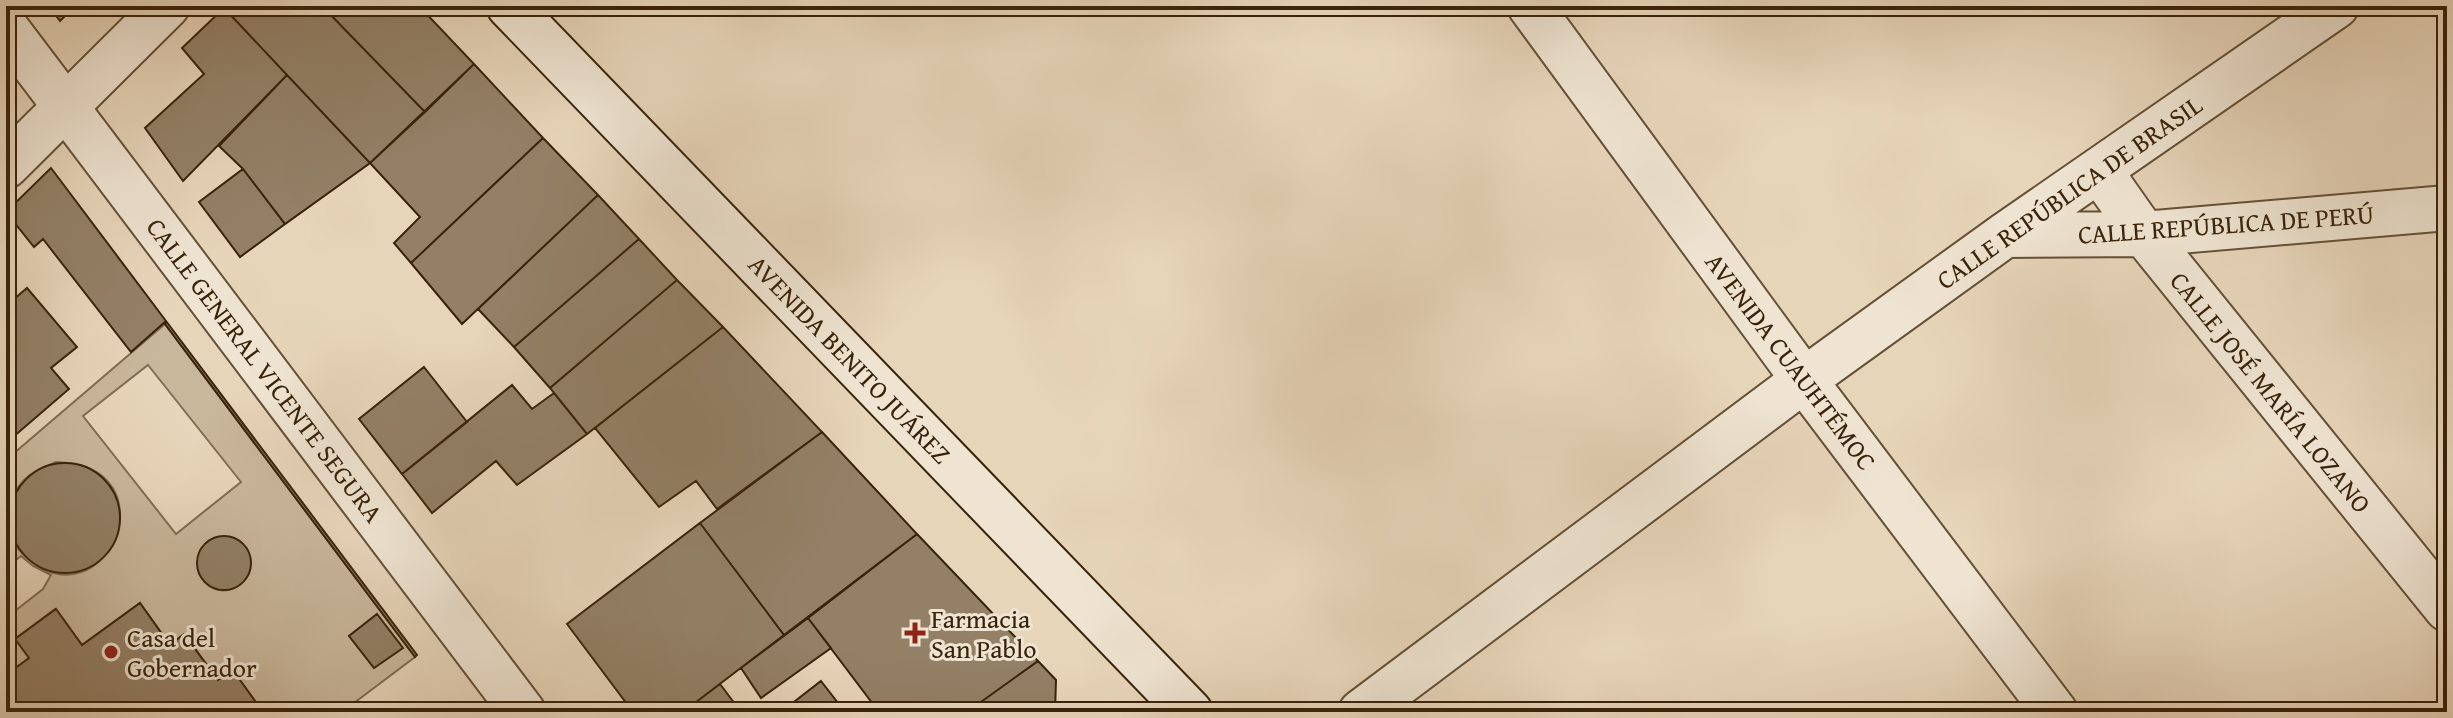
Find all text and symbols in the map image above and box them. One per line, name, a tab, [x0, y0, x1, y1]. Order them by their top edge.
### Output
street label: CALLE REPÚBLICA DE BRASIL	[1928, 85, 2210, 299]
street label: CALLE REPÚBLICA DE PERÚ	[2077, 194, 2375, 254]
street label: CALLE GENERAL VICENTE SEGURA	[137, 209, 393, 531]
street label: AVENIDA CUAUHTÉMOC	[1696, 244, 1886, 478]
street label: AVENIDA BENITO JUÁREZ	[740, 246, 960, 472]
street label: CALLE JOSÉ MARÍA LOZANO	[2161, 263, 2381, 521]
place label: Farmacia San Pablo	[931, 599, 1037, 668]
place label: Casa del Gobernador	[127, 618, 257, 687]
marker: Farmacia San Pablo	[906, 624, 924, 642]
marker: Casa del Gobernador	[102, 643, 120, 661]

